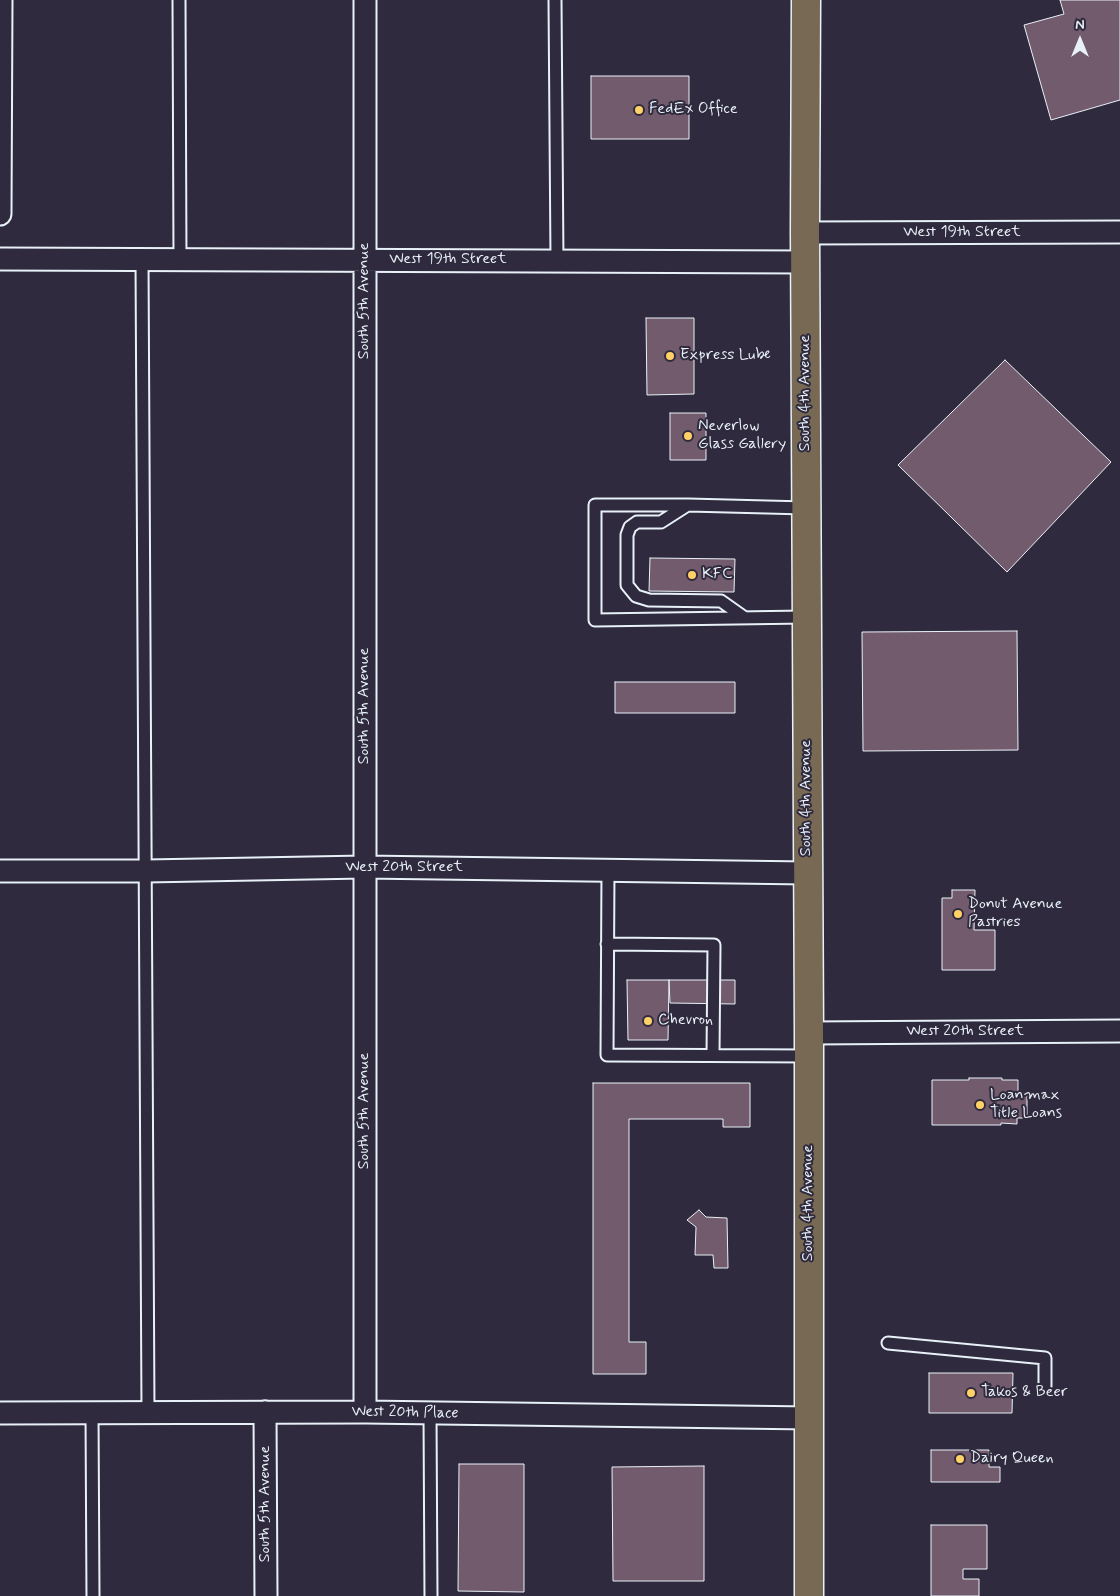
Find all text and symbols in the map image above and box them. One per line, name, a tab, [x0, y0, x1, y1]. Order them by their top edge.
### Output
north arrow	[1055, 15, 1105, 65]
text: N	[1075, 16, 1085, 34]
place label: FedEx Office	[649, 100, 738, 120]
marker: FedEx Office	[633, 104, 645, 116]
street label: West 19th Street	[903, 223, 1021, 243]
street label: South 5th Avenue	[355, 243, 375, 359]
street label: West 19th Street	[389, 250, 507, 270]
street label: South 4th Avenue	[796, 335, 816, 451]
place label: Express Lube	[680, 346, 771, 366]
marker: Express Lube	[664, 350, 676, 362]
place label: Neverlow Glass Gallery	[698, 417, 786, 455]
marker: Neverlow Glass Gallery	[682, 430, 694, 442]
place label: KFC	[702, 565, 732, 585]
marker: KFC	[686, 569, 698, 581]
street label: South 5th Avenue	[355, 648, 375, 764]
street label: South 4th Avenue	[797, 740, 817, 856]
street label: West 20th Street	[345, 858, 463, 878]
place label: Donut Avenue Pastries	[968, 895, 1062, 933]
marker: Donut Avenue Pastries	[952, 908, 964, 920]
place label: Chevron	[658, 1011, 713, 1031]
marker: Chevron	[642, 1015, 654, 1027]
street label: West 20th Street	[906, 1022, 1024, 1042]
street label: South 5th Avenue	[355, 1053, 375, 1169]
place label: Loanmax Title Loans	[990, 1086, 1062, 1124]
marker: Loanmax Title Loans	[974, 1099, 986, 1111]
street label: South 4th Avenue	[799, 1145, 819, 1261]
place label: Takos & Beer	[981, 1383, 1067, 1403]
marker: Takos & Beer	[965, 1387, 977, 1399]
street label: West 20th Place	[351, 1402, 459, 1424]
street label: South 5th Avenue	[256, 1446, 276, 1562]
place label: Dairy Queen	[970, 1449, 1054, 1469]
marker: Dairy Queen	[954, 1453, 966, 1465]

